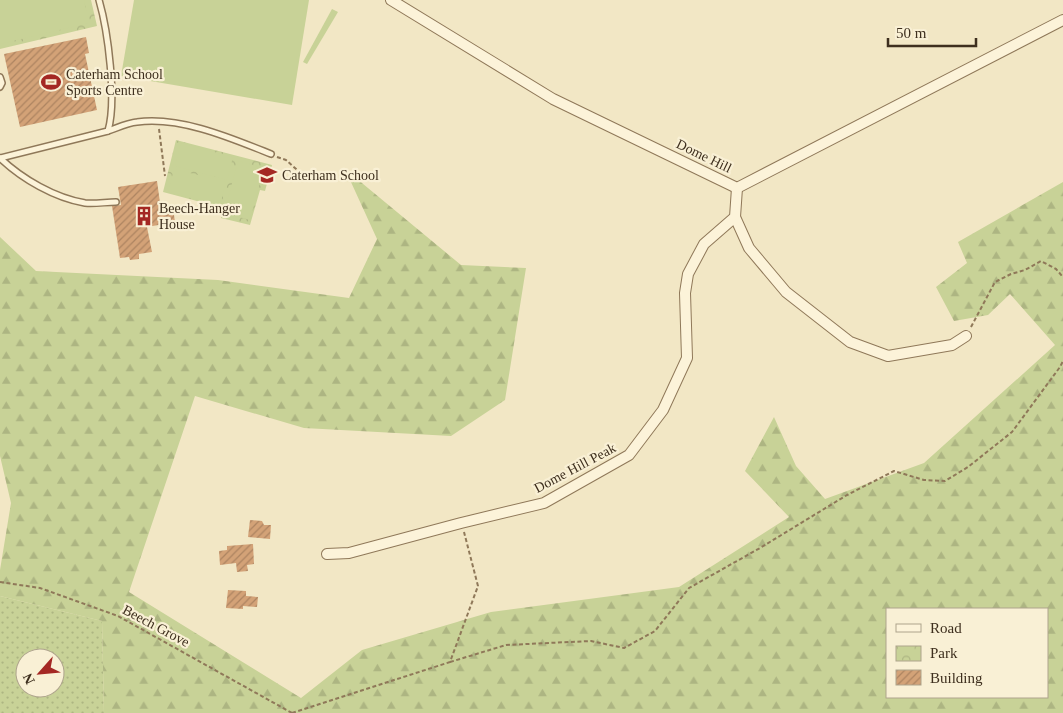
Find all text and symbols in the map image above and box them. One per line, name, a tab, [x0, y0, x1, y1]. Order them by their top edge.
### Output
scale bar	[888, 15, 976, 47]
text: 50 m	[896, 25, 927, 41]
place label: Caterham School Sports Centre	[66, 67, 163, 98]
sports icon: Caterham School Sports Centre	[40, 71, 62, 93]
street label: Dome Hill	[674, 136, 734, 176]
school or university icon: Caterham School	[256, 164, 278, 186]
place label: Caterham School	[282, 168, 379, 183]
place label: Beech-Hanger House	[159, 201, 240, 232]
building icon: Beech-Hanger House	[133, 205, 155, 227]
street label: Dome Hill Peak	[532, 440, 618, 496]
street label: Beech Grove	[120, 602, 192, 650]
legend	[886, 608, 1048, 698]
text: Road	[930, 620, 962, 636]
text: Park	[930, 645, 958, 661]
north arrow	[15, 648, 65, 698]
text: Building	[930, 670, 983, 686]
text: N	[20, 671, 38, 687]

